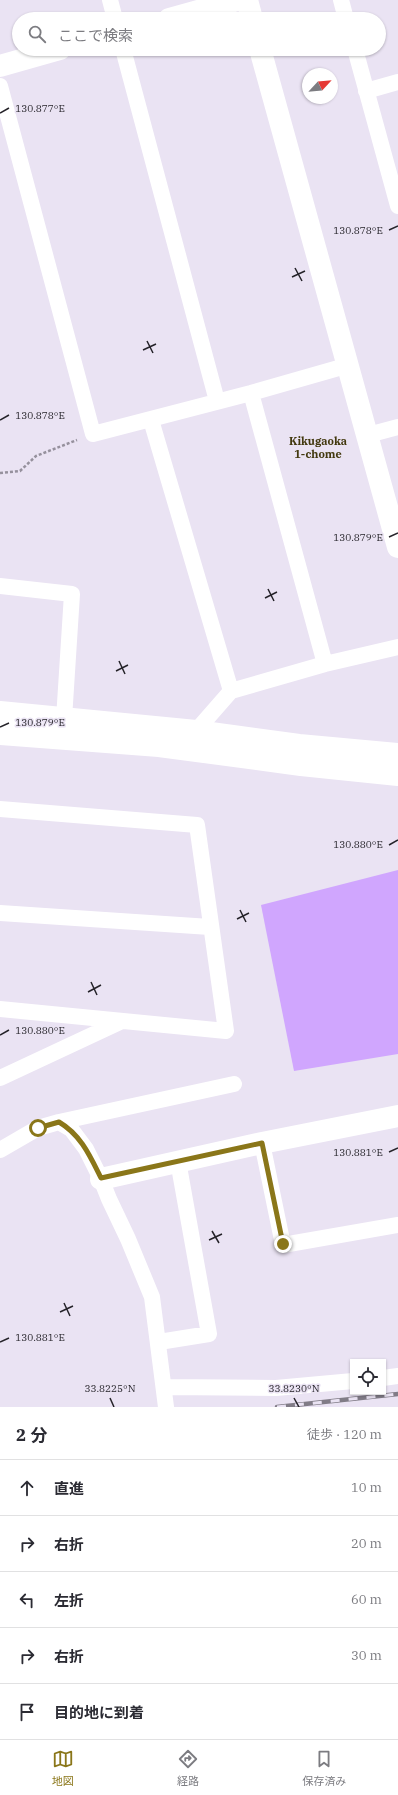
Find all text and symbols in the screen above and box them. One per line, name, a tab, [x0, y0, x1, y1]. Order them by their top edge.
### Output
search box	[12, 12, 386, 56]
icon: search	[26, 23, 48, 45]
text: ここで検索	[58, 26, 133, 45]
north arrow	[302, 68, 338, 104]
text: 130.877°E	[15, 102, 65, 115]
text: 130.878°E	[333, 224, 383, 237]
text: 130.878°E	[15, 409, 65, 422]
district label: Kikugaoka 1-chome	[289, 434, 347, 461]
text: 130.879°E	[333, 531, 383, 544]
text: 130.879°E	[15, 716, 65, 729]
text: 130.880°E	[333, 838, 383, 851]
text: 130.880°E	[15, 1024, 65, 1037]
route start	[29, 1119, 47, 1137]
text: 130.881°E	[333, 1146, 383, 1159]
route end	[274, 1235, 292, 1253]
text: 130.881°E	[15, 1331, 65, 1344]
map controls	[350, 1359, 386, 1395]
button: locate	[350, 1359, 386, 1395]
text: 33.8225°N	[84, 1382, 136, 1395]
text: 33.8230°N	[268, 1382, 320, 1395]
text: 2 分	[16, 1424, 47, 1446]
text: 徒歩 · 120 m	[307, 1426, 382, 1443]
icon: ahead	[16, 1477, 38, 1499]
text: 直進	[54, 1479, 84, 1498]
text: 10 m	[351, 1479, 382, 1496]
icon: right	[16, 1533, 38, 1555]
text: 右折	[54, 1535, 84, 1554]
text: 20 m	[351, 1535, 382, 1552]
icon: left	[16, 1589, 38, 1611]
text: 左折	[54, 1591, 84, 1610]
text: 60 m	[351, 1591, 382, 1608]
icon: right	[16, 1645, 38, 1667]
text: 右折	[54, 1647, 84, 1666]
text: 30 m	[351, 1647, 382, 1664]
icon: arrive	[16, 1701, 38, 1723]
text: 目的地に到着	[54, 1703, 144, 1722]
tab: 地図	[52, 1748, 74, 1788]
tab: 経路	[177, 1748, 199, 1788]
tab: 保存済み	[302, 1748, 346, 1788]

